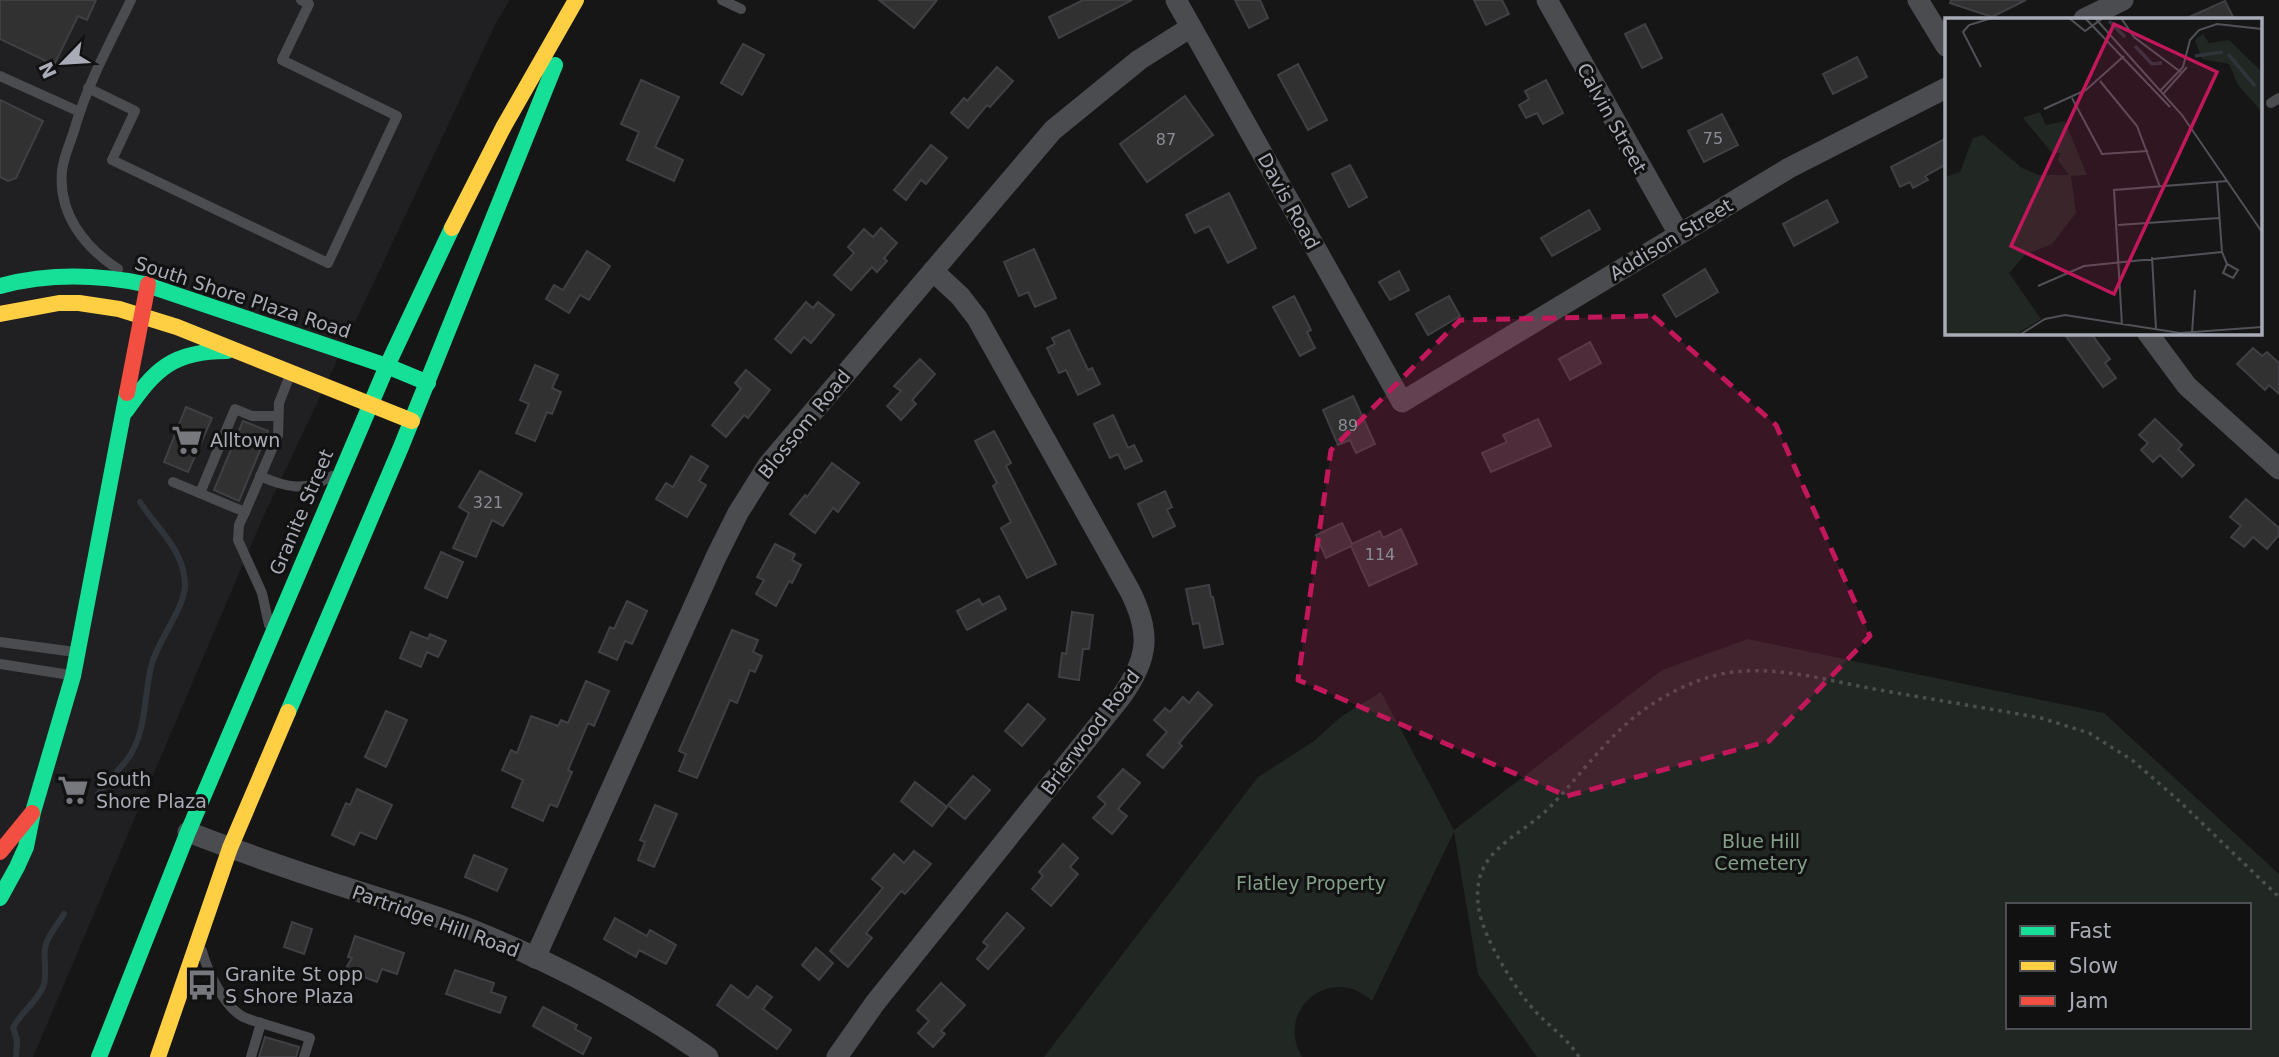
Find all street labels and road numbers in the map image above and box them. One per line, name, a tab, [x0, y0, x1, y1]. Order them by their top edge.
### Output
street label: Calvin Street	[1573, 59, 1651, 177]
street label: Davis Road	[1254, 149, 1324, 253]
street label: Addison Street	[1606, 194, 1736, 284]
street label: South Shore Plaza Road	[132, 252, 354, 342]
street label: Blossom Road	[753, 365, 855, 483]
street label: Granite Street	[265, 446, 337, 578]
street label: Brierwood Road	[1036, 665, 1144, 799]
street label: Partridge Hill Road	[349, 881, 523, 961]

